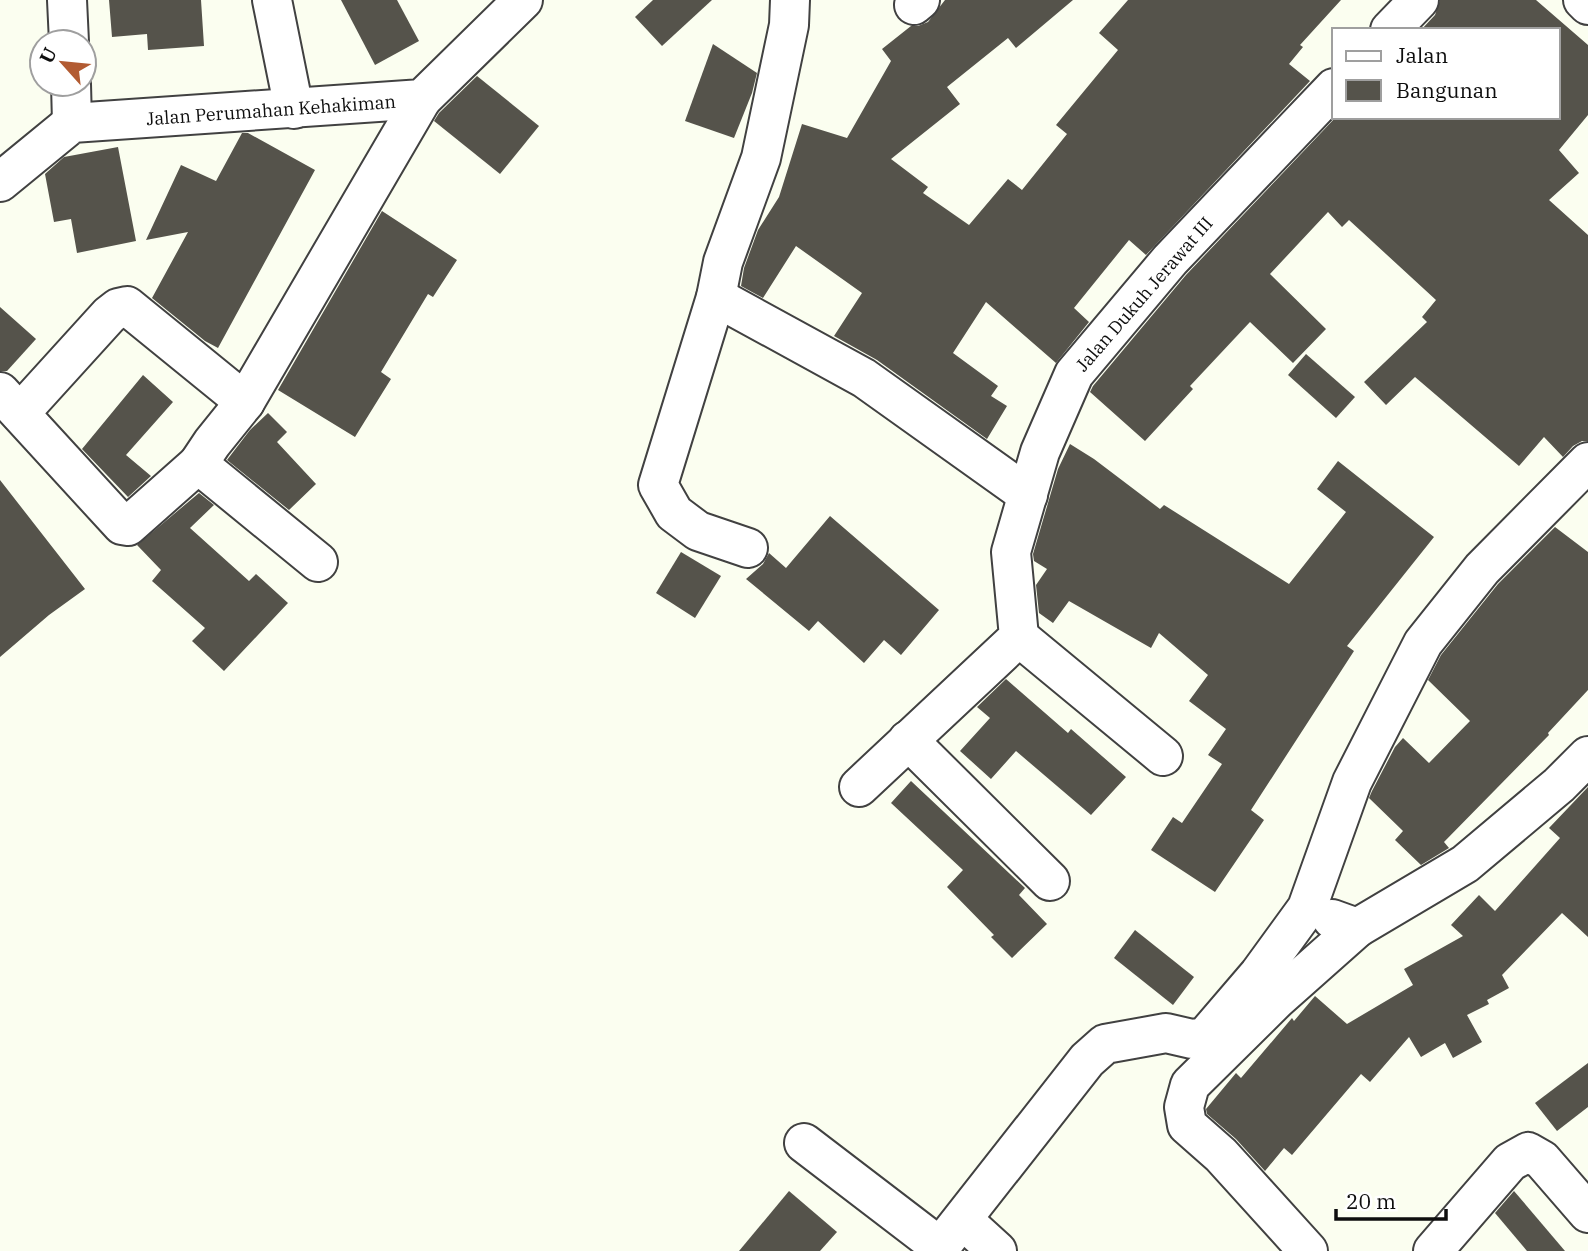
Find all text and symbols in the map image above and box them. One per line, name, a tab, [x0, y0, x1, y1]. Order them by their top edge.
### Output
north arrow	[28, 28, 98, 98]
legend	[1332, 28, 1560, 119]
text: Jalan	[1396, 41, 1448, 69]
text: U	[34, 43, 62, 67]
text: Bangunan	[1396, 76, 1498, 104]
street label: Jalan Perumahan Kehakiman	[145, 90, 397, 130]
street label: Jalan Dukuh Jerawat III	[1070, 212, 1218, 376]
scale bar	[1336, 1178, 1446, 1222]
text: 20 m	[1346, 1187, 1396, 1215]

